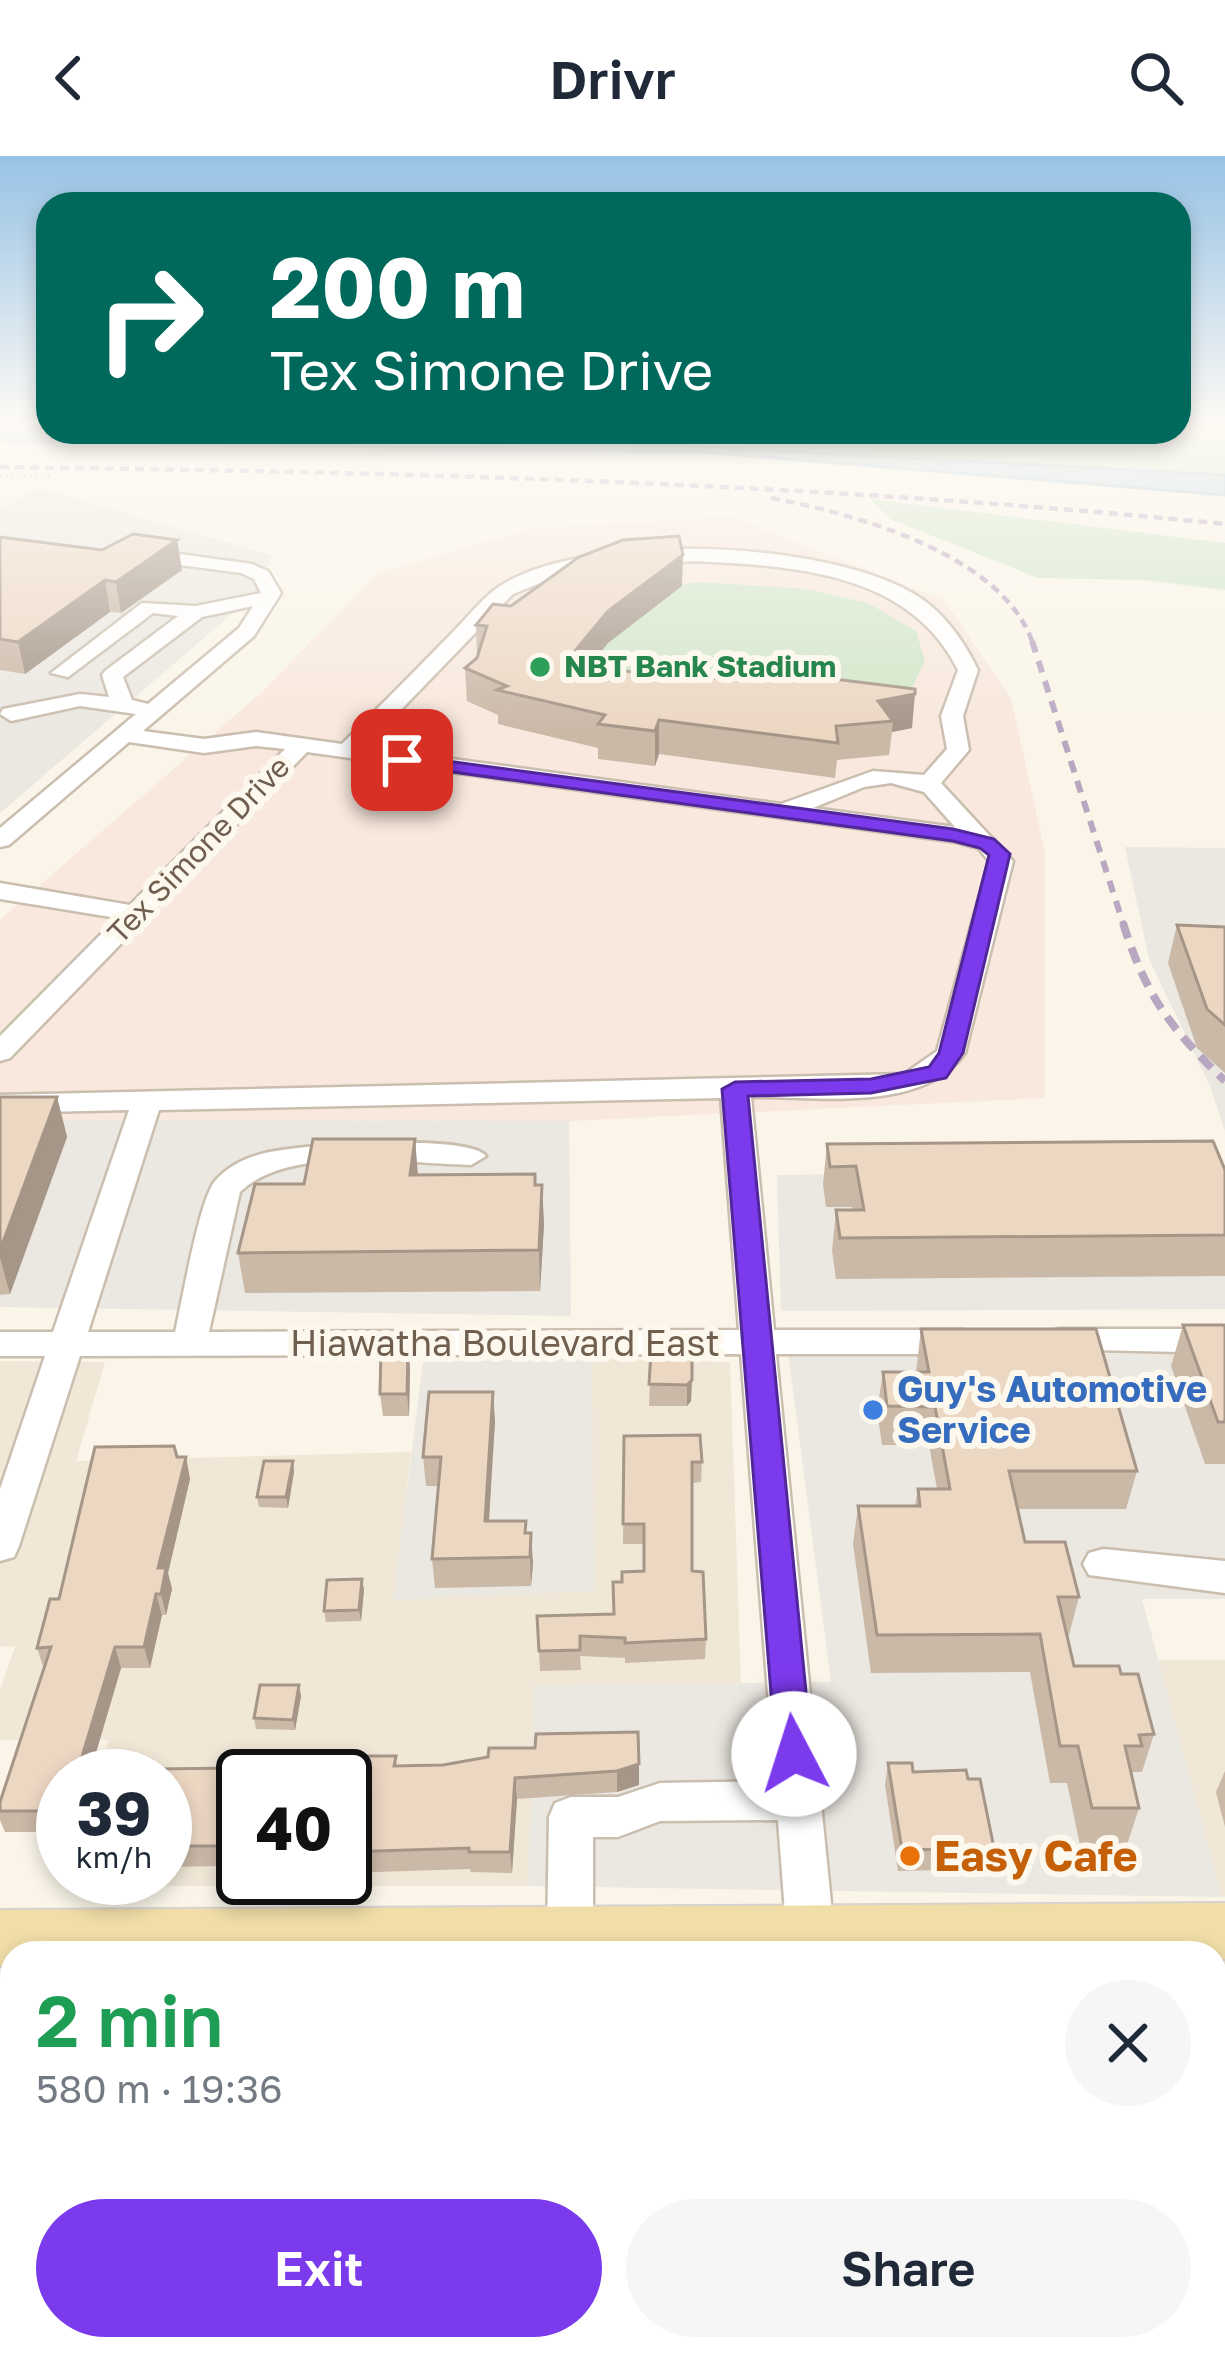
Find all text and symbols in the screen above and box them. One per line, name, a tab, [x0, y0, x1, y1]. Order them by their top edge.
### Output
icon: back	[36, 45, 102, 111]
icon: search	[1123, 45, 1189, 111]
text: Drivr	[549, 46, 676, 111]
text: 200 m	[270, 236, 525, 336]
icon: right	[72, 240, 228, 396]
text: Tex Simone Drive	[270, 337, 713, 402]
place label: NBT Bank Stadium	[564, 648, 836, 684]
marker: NBT Bank Stadium	[527, 654, 553, 680]
pin	[351, 709, 453, 811]
icon: arrive	[369, 727, 435, 793]
street label: Tex Simone Drive	[100, 748, 297, 950]
street label: Hiawatha Boulevard East	[290, 1321, 720, 1364]
place label: Guy's Automotive Service	[897, 1367, 1207, 1451]
marker: Guy's Automotive Service	[860, 1397, 886, 1423]
position arrow	[731, 1691, 857, 1817]
speed limit sign: 40	[216, 1749, 372, 1905]
text: 39	[77, 1776, 151, 1848]
place label: Easy Cafe	[934, 1830, 1137, 1880]
text: km/h	[76, 1839, 152, 1875]
marker: Easy Cafe	[897, 1843, 923, 1869]
text: 2 min	[36, 1976, 223, 2063]
button: close	[1065, 1980, 1191, 2106]
text: 580 m · 19:36	[36, 2065, 283, 2112]
button: Exit	[36, 2199, 602, 2337]
button: Share	[626, 2199, 1191, 2337]

